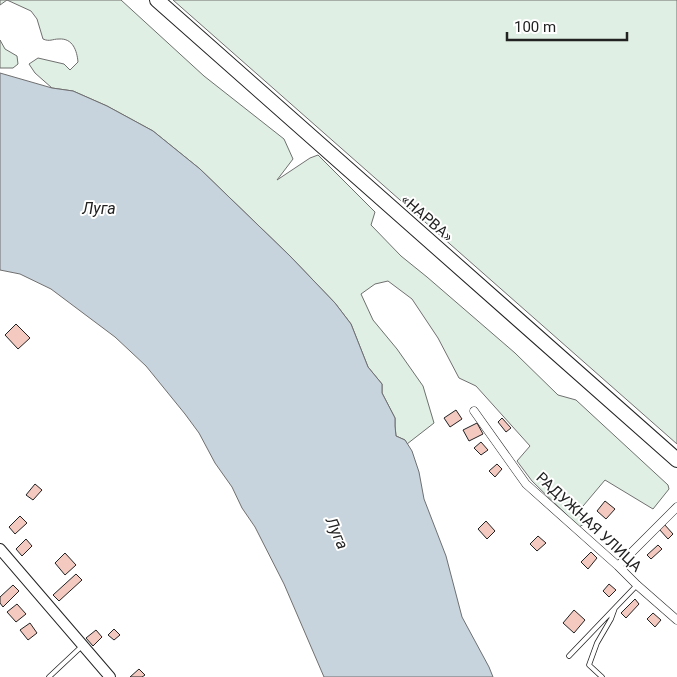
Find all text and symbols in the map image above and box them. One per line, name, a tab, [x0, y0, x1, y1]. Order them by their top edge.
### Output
scale bar	[507, 10, 627, 42]
text: 100 m	[514, 18, 556, 36]
street label: «НАРВА»	[397, 190, 457, 246]
water label: Луга	[81, 199, 116, 218]
street label: РАДУЖНАЯ УЛИЦА	[532, 468, 646, 576]
water label: Луга	[321, 513, 352, 552]

